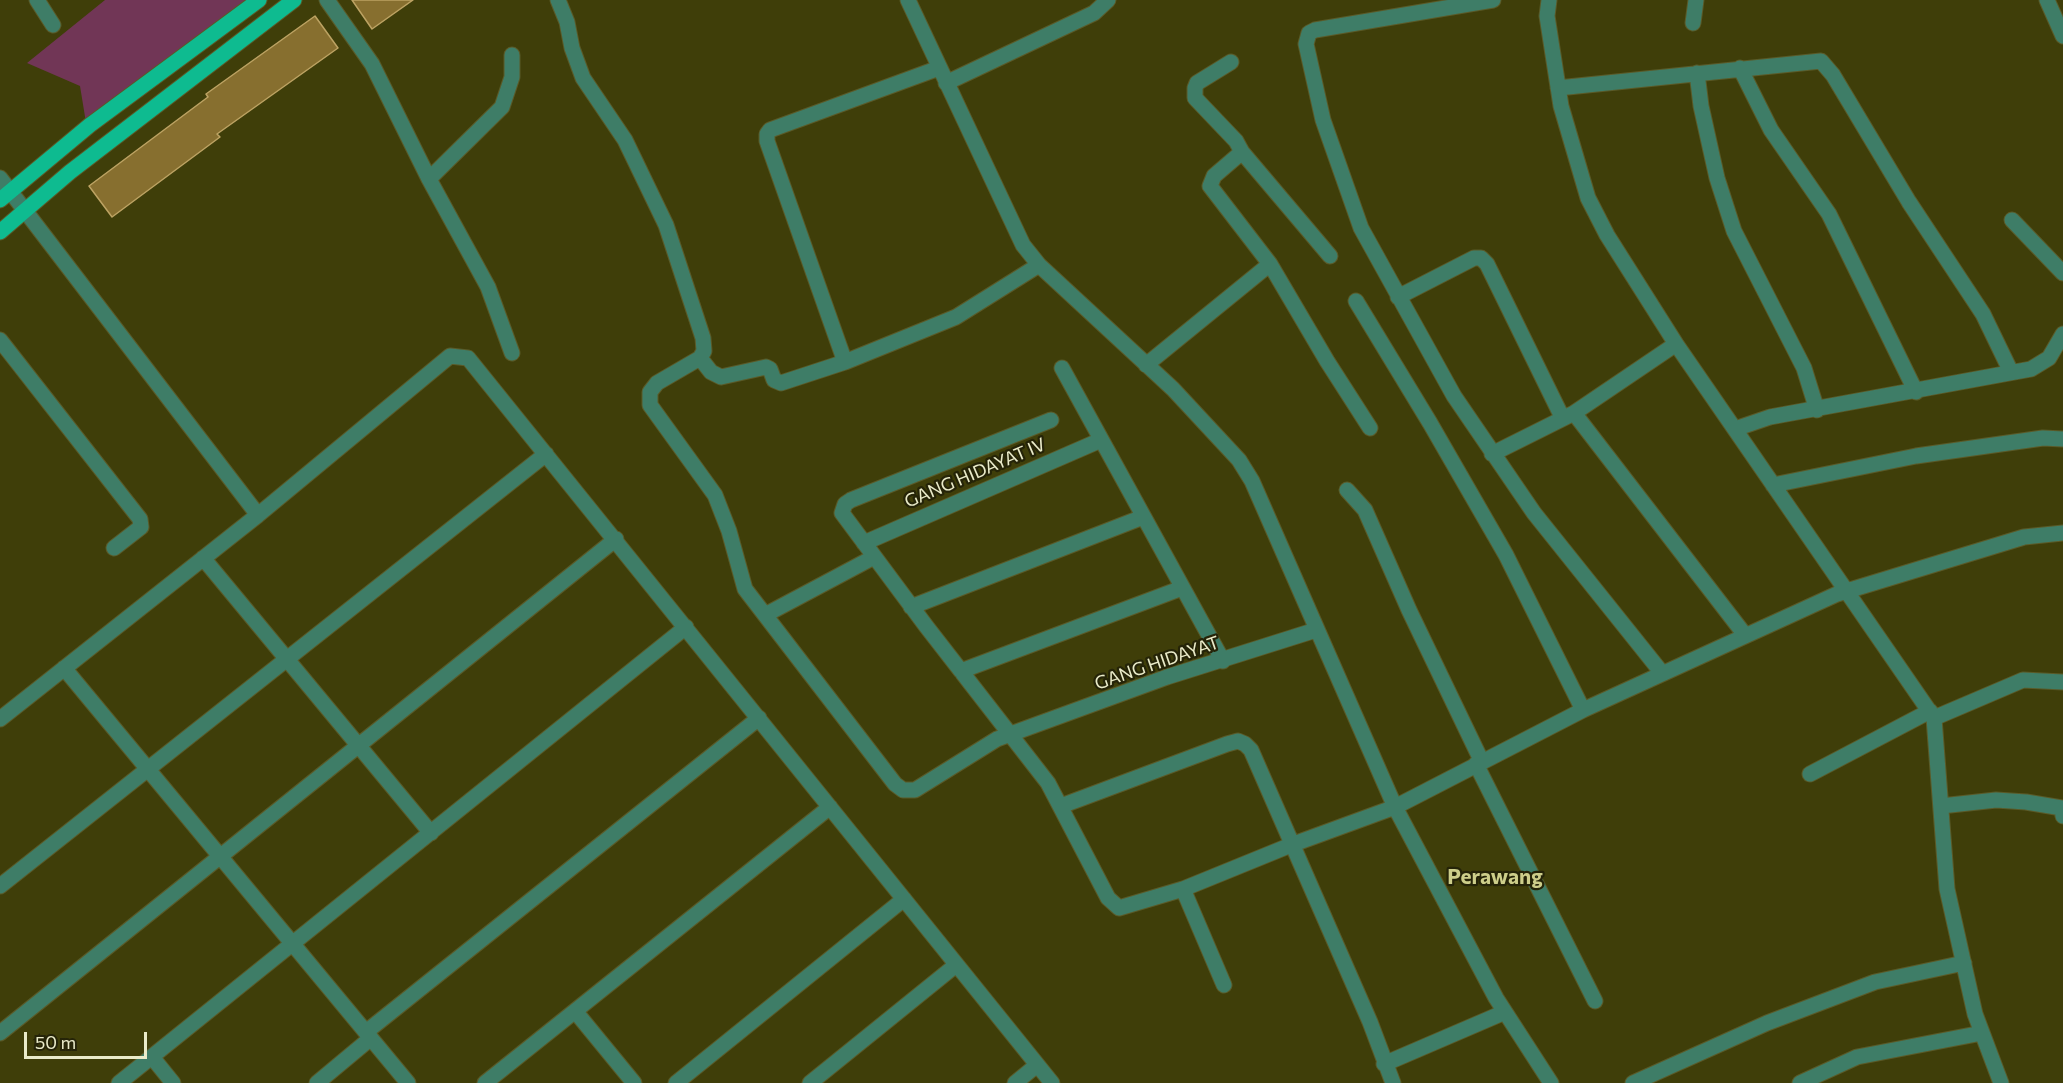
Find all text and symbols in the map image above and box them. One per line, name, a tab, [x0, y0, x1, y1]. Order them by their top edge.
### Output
street label: GANG HIDAYAT IV	[901, 434, 1049, 512]
street label: GANG HIDAYAT	[1092, 632, 1222, 694]
district label: Perawang	[1447, 864, 1543, 890]
scale bar	[27, 1020, 150, 1058]
text: 50 m	[35, 1031, 76, 1053]

